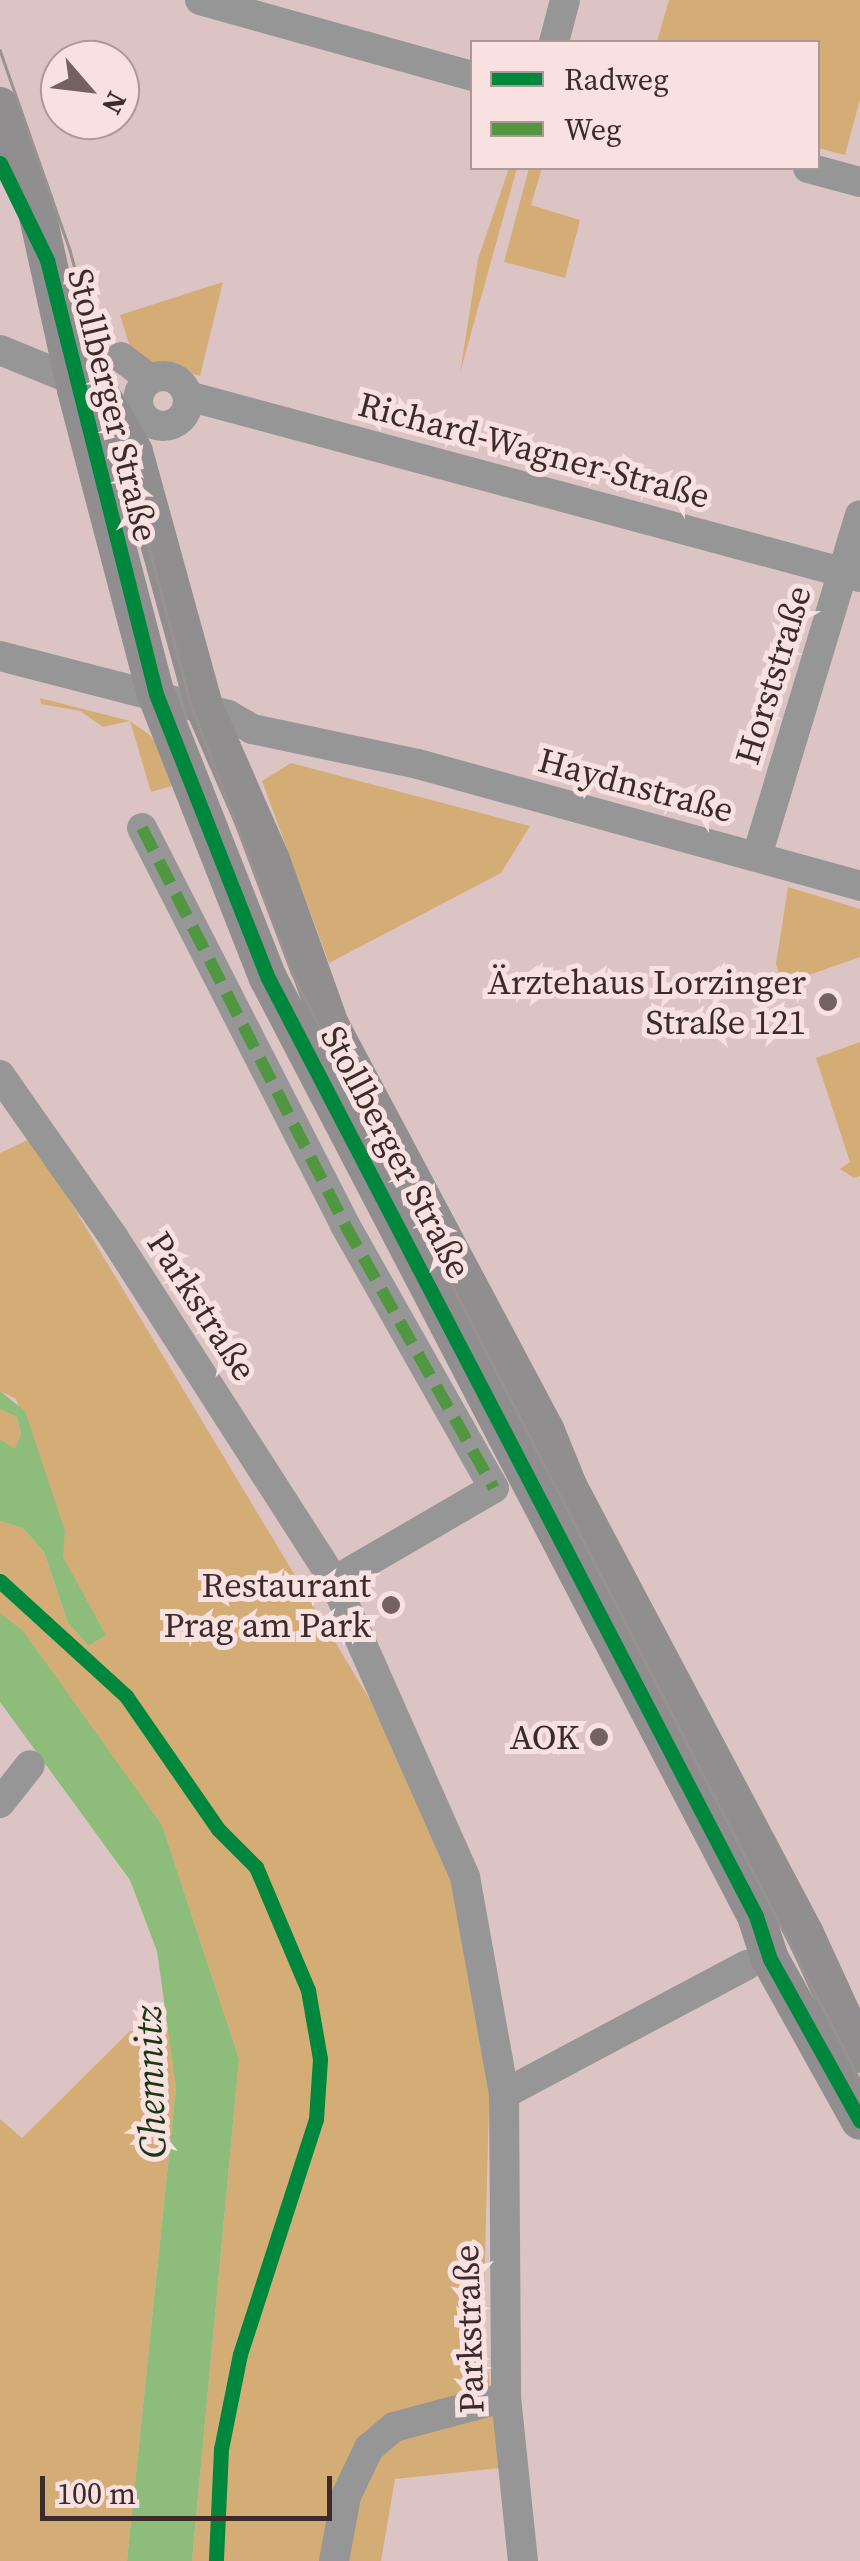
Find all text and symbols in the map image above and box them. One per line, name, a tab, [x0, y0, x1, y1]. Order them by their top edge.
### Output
north arrow	[40, 40, 140, 140]
legend	[470, 40, 820, 170]
text: Radweg	[564, 59, 669, 100]
text: N	[93, 85, 136, 121]
text: Weg	[564, 109, 622, 150]
street label: Stollberger Straße	[59, 264, 167, 546]
street label: Richard-Wagner-Straße	[354, 383, 714, 517]
street label: Horststraße	[726, 581, 820, 769]
street label: Haydnstraße	[534, 739, 738, 831]
place label: Ärztehaus Lorzinger Straße 121	[488, 961, 806, 1043]
marker: Ärztehaus Lorzinger Straße 121	[815, 989, 841, 1015]
street label: Stollberger Straße	[312, 1019, 480, 1285]
street label: Parkstraße	[138, 1224, 266, 1388]
place label: Restaurant Prag am Park	[163, 1564, 371, 1646]
marker: Restaurant Prag am Park	[380, 1594, 402, 1616]
place label: AOK	[510, 1716, 579, 1758]
marker: AOK	[588, 1726, 610, 1748]
water label: Chemnitz	[126, 2005, 176, 2159]
street label: Parkstraße	[445, 2244, 493, 2414]
scale bar	[45, 2456, 338, 2518]
text: 100 m	[57, 2473, 136, 2514]

